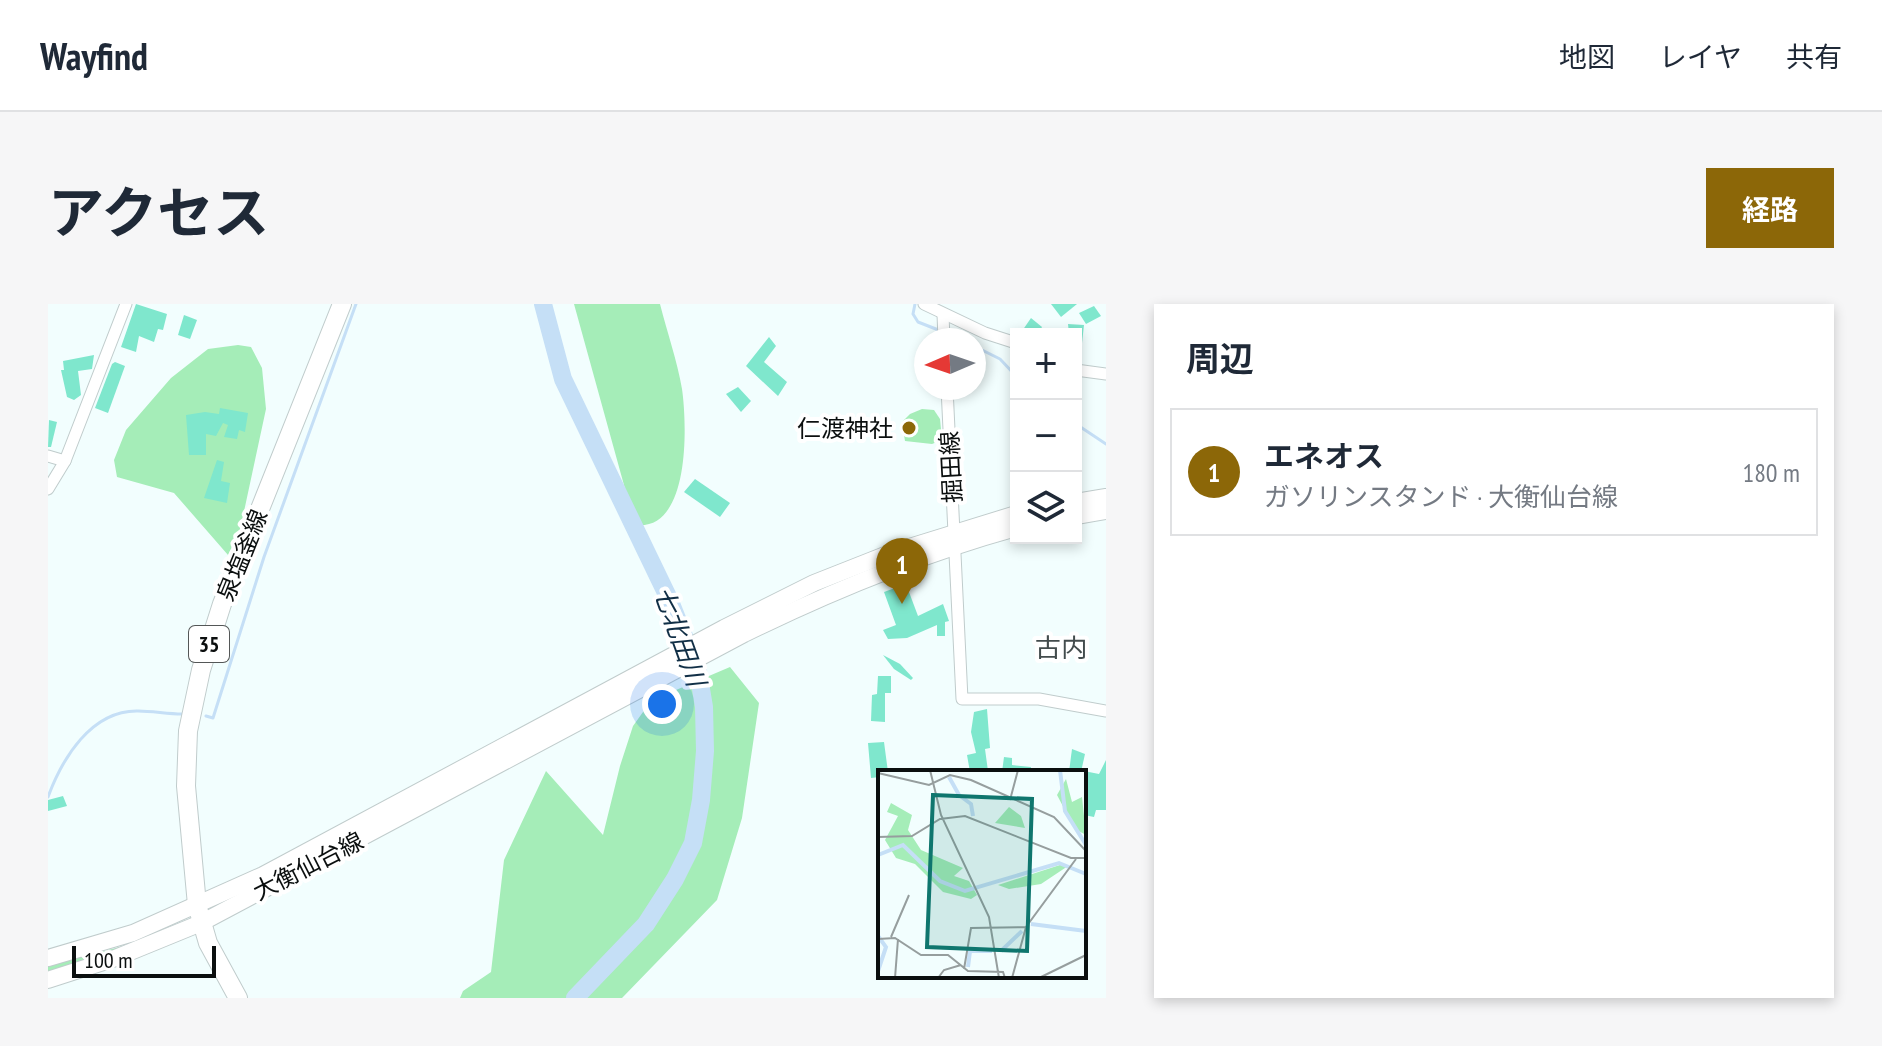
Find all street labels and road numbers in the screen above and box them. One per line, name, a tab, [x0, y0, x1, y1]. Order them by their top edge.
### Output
street label: 掘田線	[934, 430, 968, 504]
street label: 泉塩釜線	[210, 505, 274, 605]
road number: 35	[189, 626, 229, 662]
street label: 大衡仙台線	[248, 825, 368, 907]

